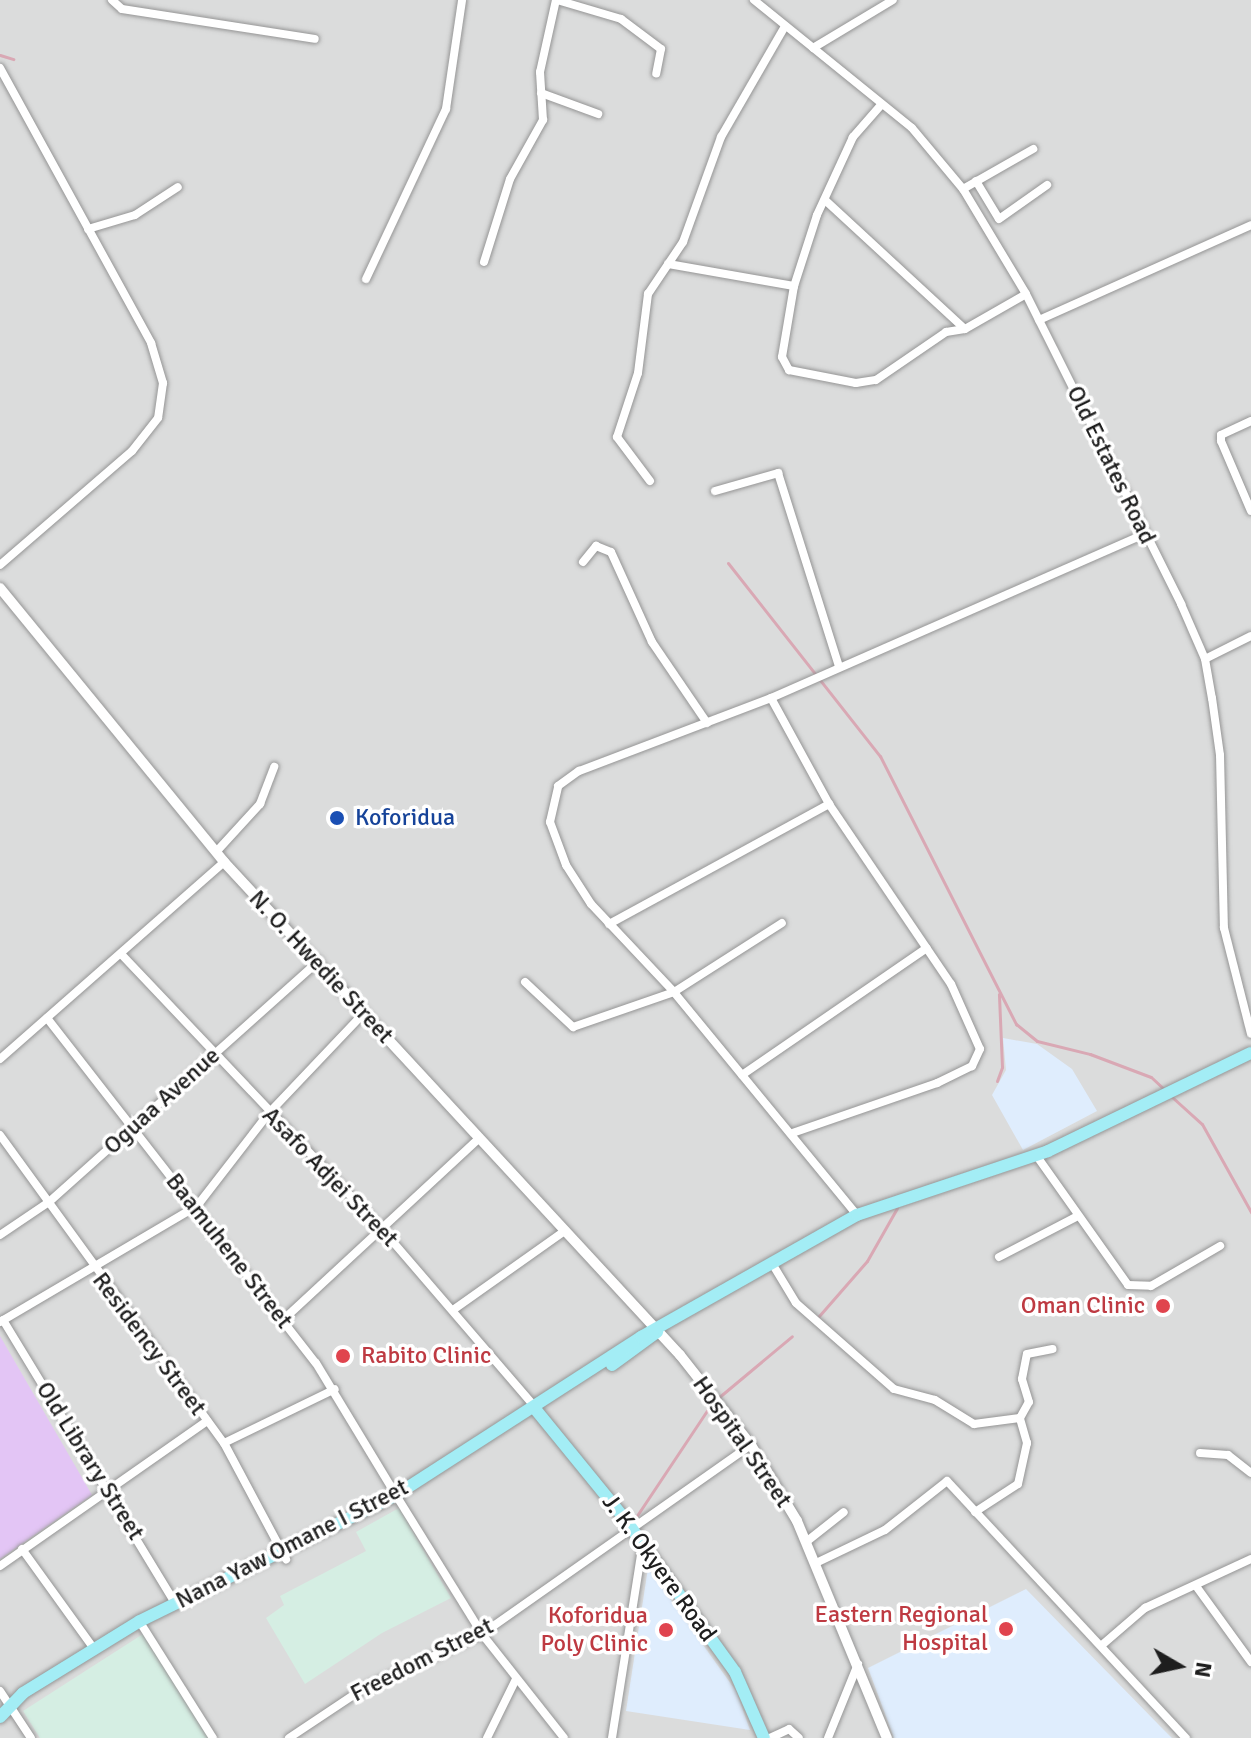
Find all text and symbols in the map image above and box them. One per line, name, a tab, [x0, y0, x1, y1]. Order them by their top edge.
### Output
street label: Old Estates Road	[1060, 381, 1162, 549]
place label: Koforidua	[355, 804, 455, 832]
marker: Koforidua	[326, 807, 348, 829]
street label: N. O. Hwedie Street	[243, 885, 399, 1049]
street label: Oguaa Avenue	[98, 1041, 226, 1161]
street label: Asafo Adjei Street	[256, 1101, 404, 1253]
street label: Baamuhene Street	[159, 1168, 299, 1334]
street label: Residency Street	[86, 1267, 212, 1421]
place label: Oman Clinic	[1021, 1292, 1145, 1320]
marker: Oman Clinic	[1152, 1295, 1174, 1317]
place label: Rabito Clinic	[361, 1342, 491, 1370]
marker: Rabito Clinic	[332, 1345, 354, 1367]
street label: Hospital Street	[686, 1371, 798, 1513]
street label: Old Library Street	[30, 1377, 150, 1545]
street label: Nana Yaw Omane I Street	[171, 1473, 413, 1615]
street label: J. K. Okyere Road	[596, 1489, 722, 1647]
place label: Eastern Regional Hospital	[815, 1601, 988, 1657]
place label: Koforidua Poly Clinic	[540, 1602, 648, 1658]
street label: Freedom Street	[346, 1612, 498, 1708]
marker: Eastern Regional Hospital	[995, 1618, 1017, 1640]
marker: Koforidua Poly Clinic	[655, 1619, 677, 1641]
north arrow	[1139, 1626, 1219, 1706]
text: N	[1189, 1660, 1218, 1680]

